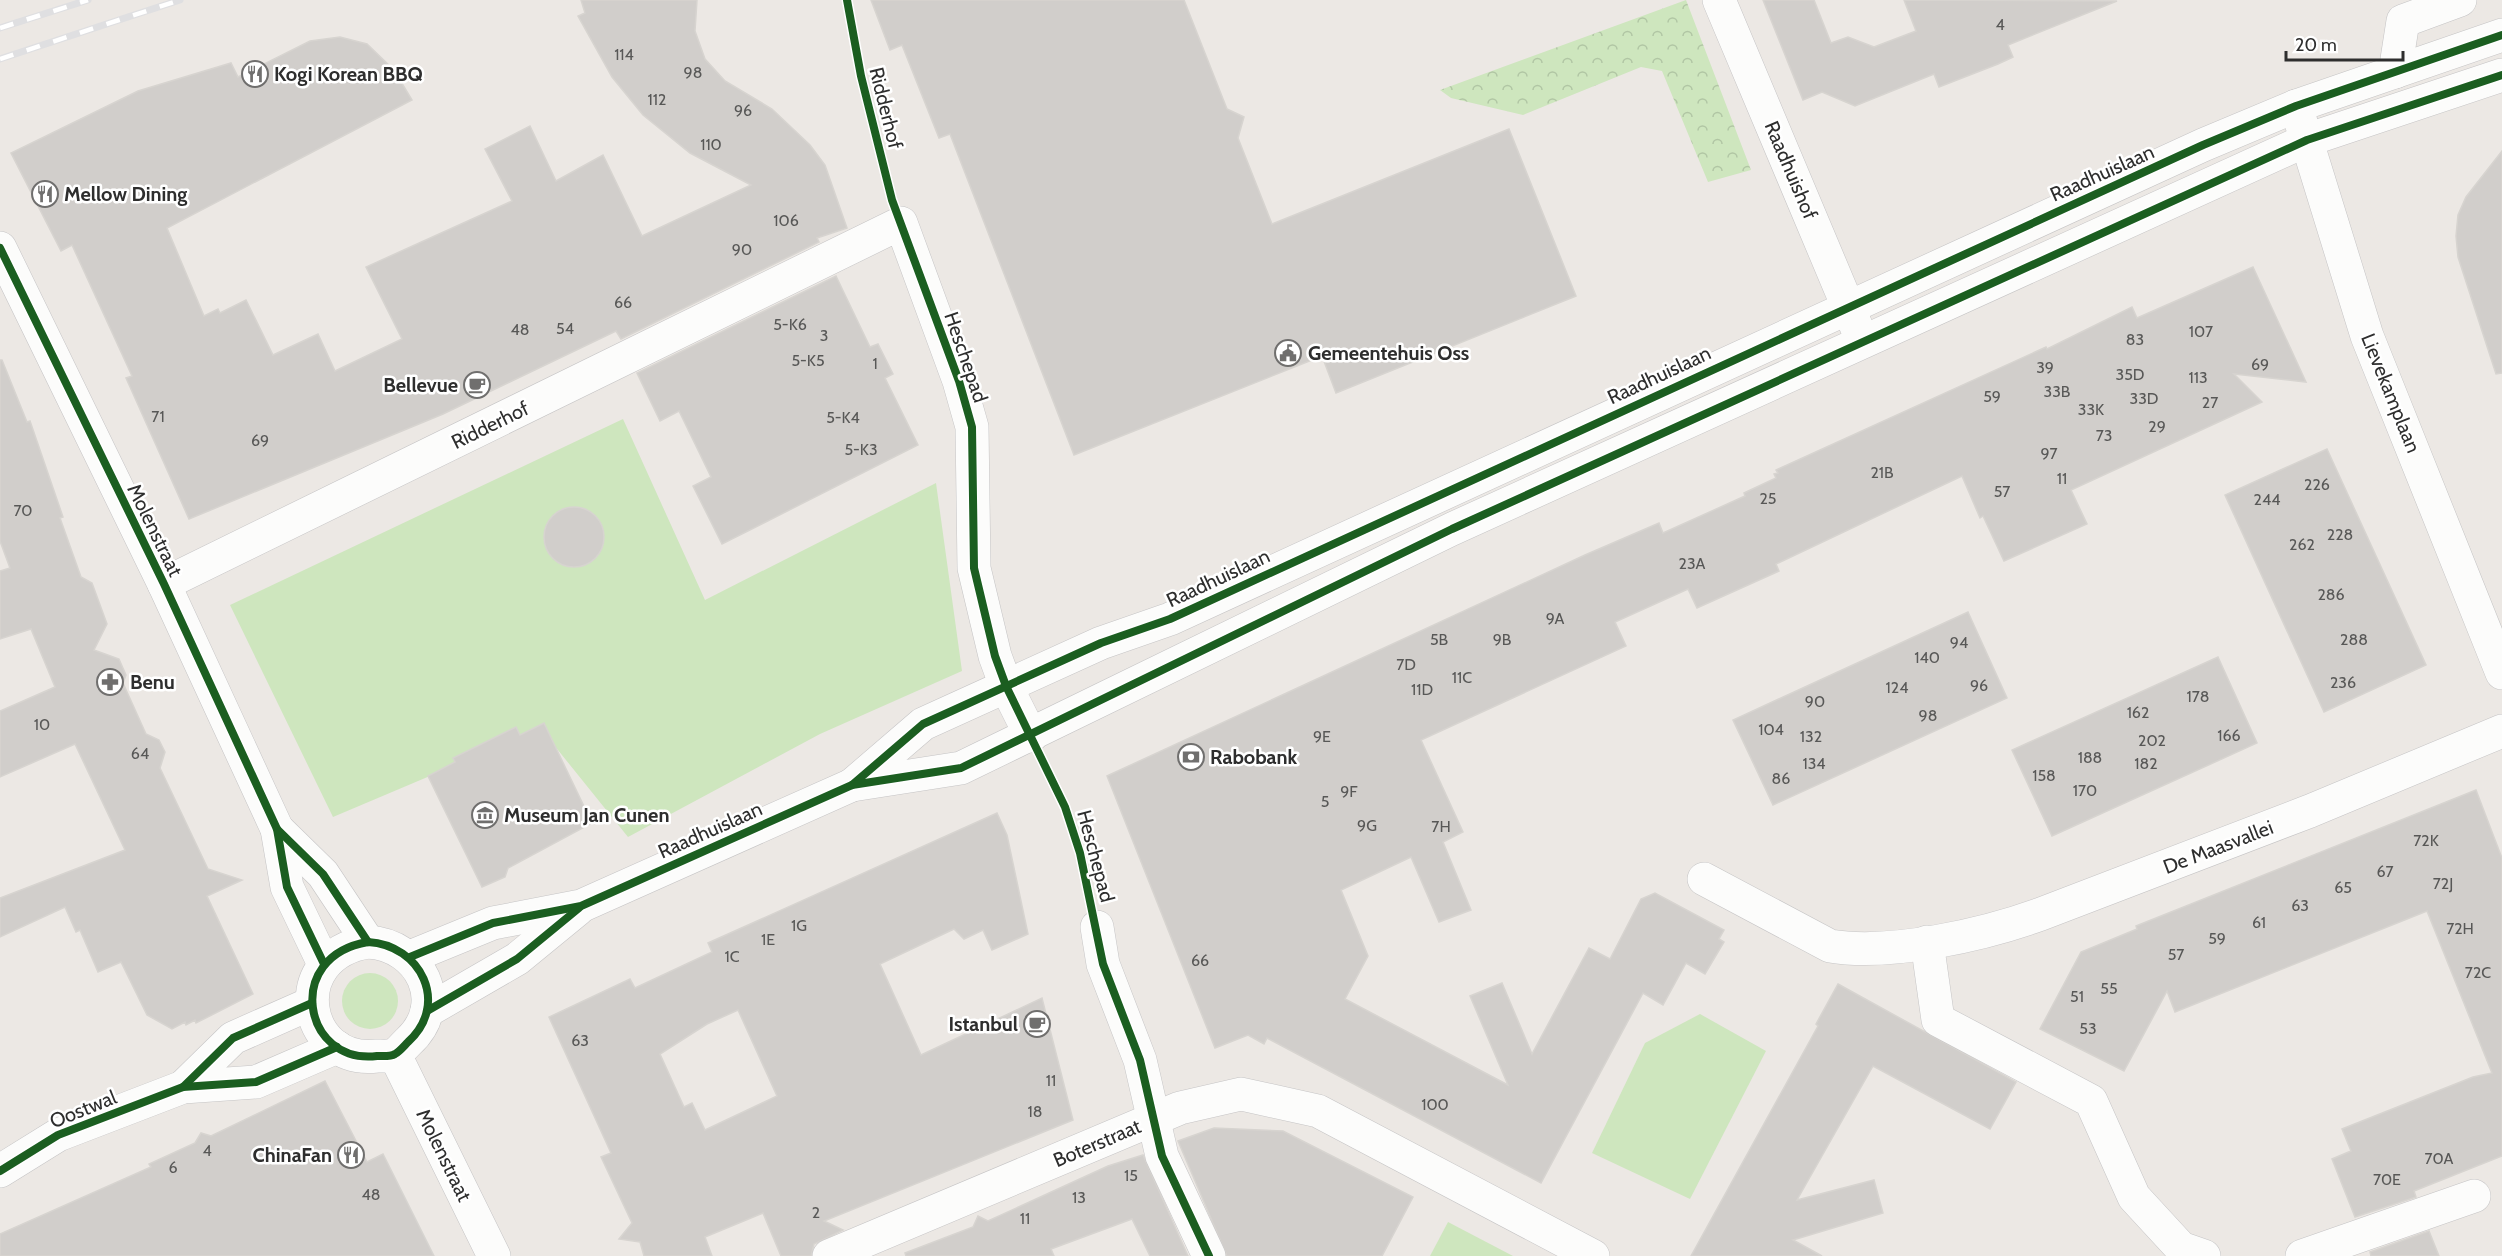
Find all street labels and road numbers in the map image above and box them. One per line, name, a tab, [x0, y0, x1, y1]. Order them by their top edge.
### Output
street label: Ridderhof	[864, 65, 908, 152]
street label: Raadhuishof	[1760, 117, 1823, 223]
street label: Raadhuislaan	[2046, 139, 2158, 207]
street label: Heschepad	[939, 308, 993, 406]
street label: Lievekamplaan	[2356, 330, 2426, 456]
street label: Raadhuislaan	[1604, 341, 1714, 409]
street label: Ridderhof	[447, 396, 533, 454]
street label: Molenstraat	[122, 480, 188, 580]
street label: Raadhuislaan	[1163, 544, 1273, 612]
street label: Raadhuislaan	[654, 796, 766, 864]
street label: Heschepad	[1072, 807, 1120, 905]
street label: De Maasvallei	[2160, 815, 2276, 879]
street label: Oostwal	[46, 1085, 120, 1133]
street label: Molenstraat	[411, 1105, 477, 1205]
street label: Boterstraat	[1050, 1114, 1145, 1172]

